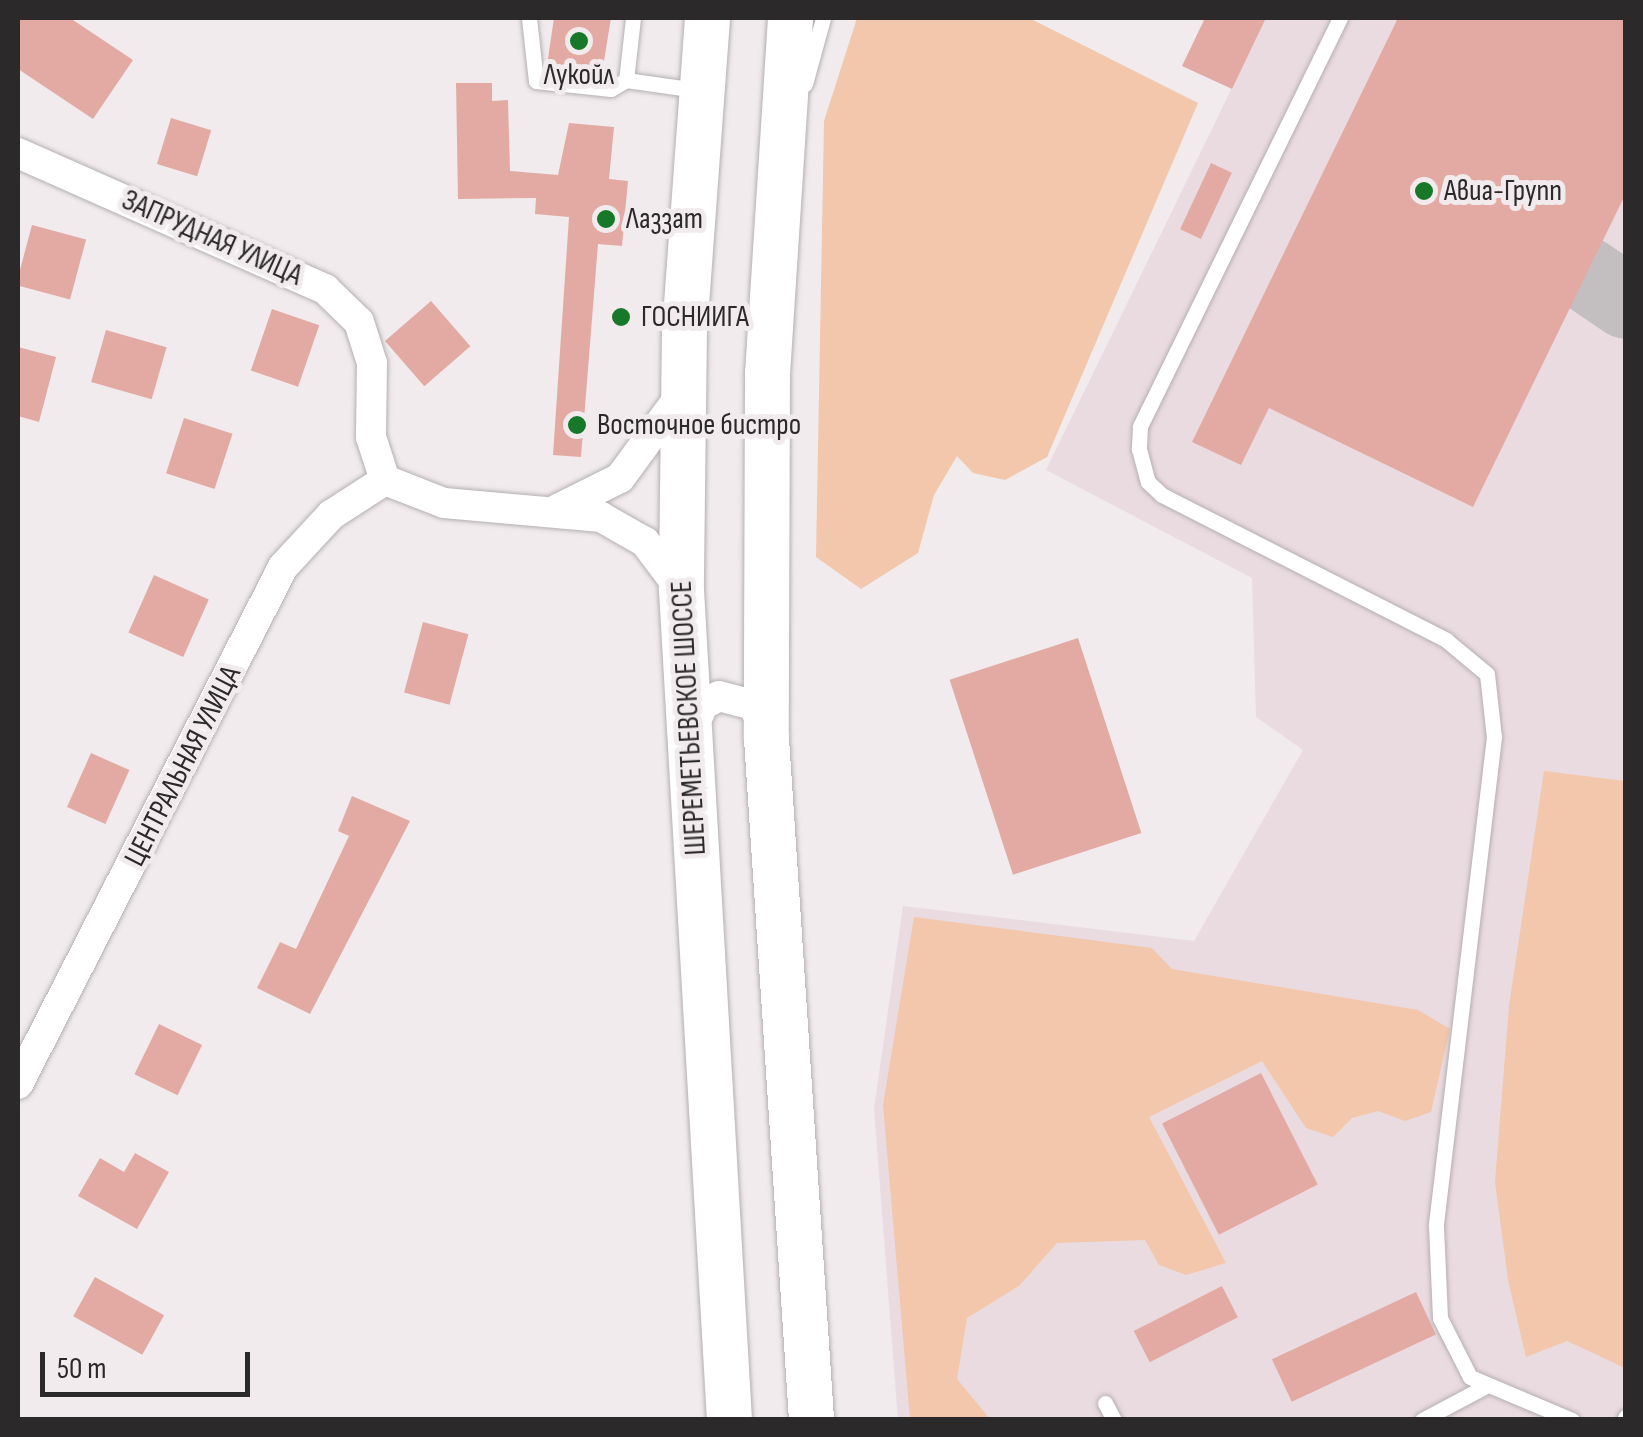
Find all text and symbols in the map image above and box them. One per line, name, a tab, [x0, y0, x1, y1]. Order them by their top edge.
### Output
marker: Лукойл	[568, 30, 590, 52]
place label: Лукойл	[544, 57, 614, 93]
place label: Авиа-Групп	[1444, 173, 1562, 209]
marker: Авиа-Групп	[1413, 180, 1435, 202]
street label: ЗАПРУДНАЯ УЛИЦА	[116, 182, 308, 294]
place label: Лаззат	[626, 201, 703, 237]
marker: Лаззат	[595, 208, 617, 230]
place label: ГОСНИИГА	[641, 299, 749, 335]
marker: ГОСНИИГА	[610, 306, 632, 328]
place label: Восточное бистро	[597, 407, 801, 443]
marker: Восточное бистро	[566, 414, 588, 436]
street label: ШЕРЕМЕТЬЕВСКОЕ ШОССЕ	[664, 580, 714, 856]
street label: ЦЕНТРАЛЬНАЯ УЛИЦА	[117, 660, 249, 872]
scale bar	[45, 1332, 255, 1394]
text: 50 m	[57, 1351, 106, 1387]

